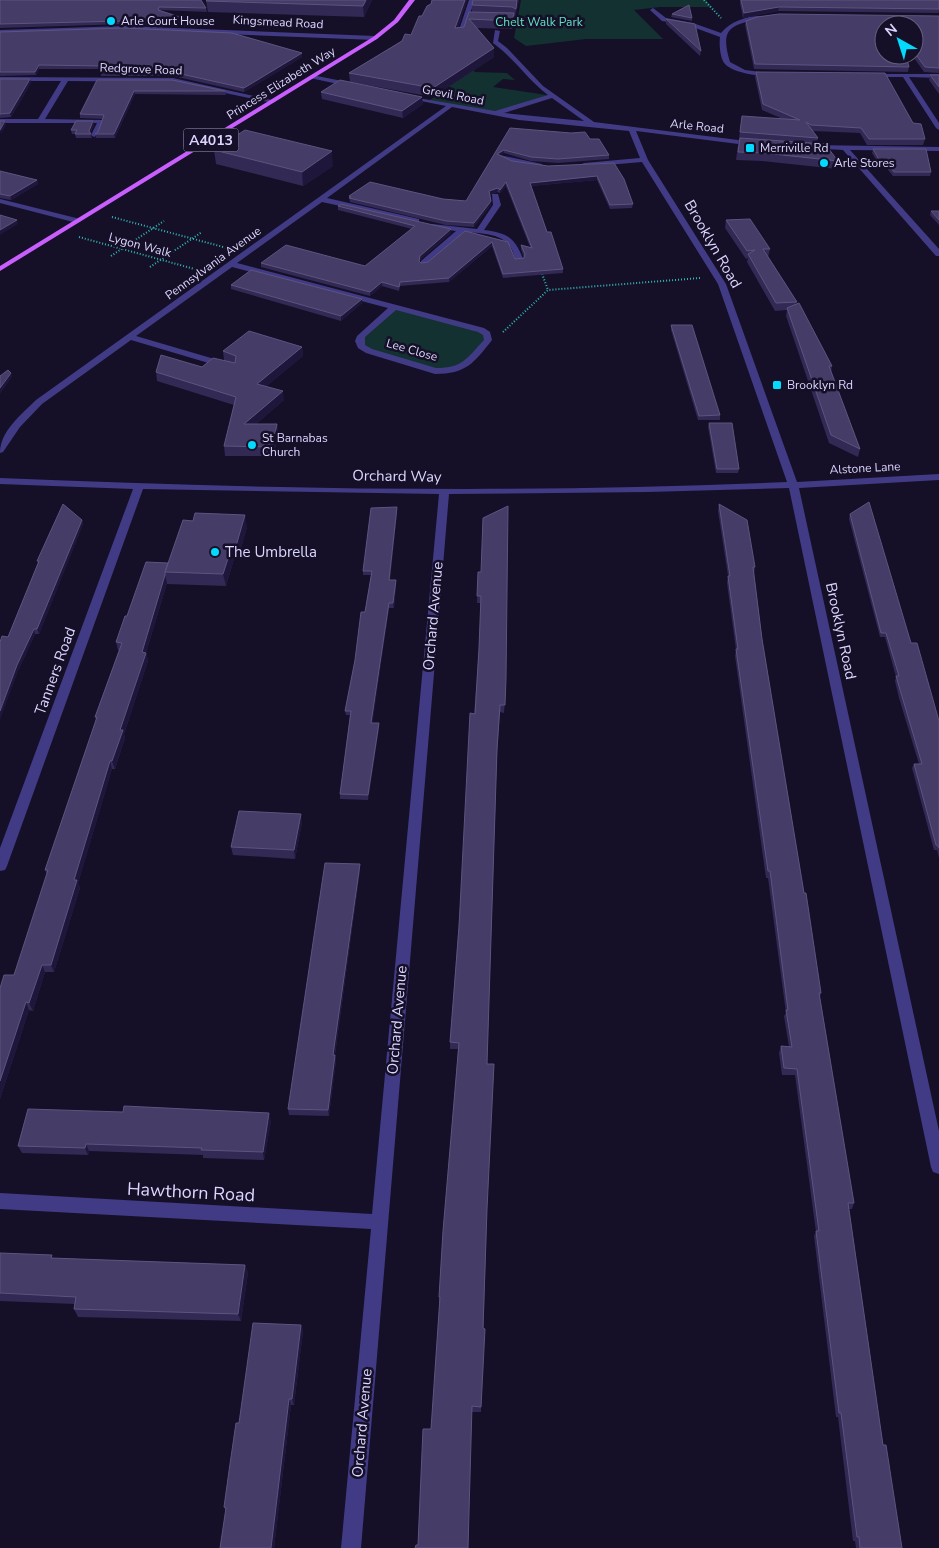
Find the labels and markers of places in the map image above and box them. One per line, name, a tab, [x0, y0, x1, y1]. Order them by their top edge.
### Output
place label: Arle Court House	[121, 13, 215, 29]
marker: Arle Court House	[105, 15, 117, 27]
place label: Merriville Rd	[760, 140, 828, 156]
marker: Merriville Rd	[744, 142, 756, 154]
place label: Arle Stores	[834, 155, 895, 171]
marker: Arle Stores	[818, 157, 830, 169]
place label: Brooklyn Rd	[787, 377, 853, 393]
marker: Brooklyn Rd	[771, 379, 783, 391]
place label: St Barnabas Church	[262, 430, 328, 460]
marker: St Barnabas Church	[246, 439, 258, 451]
place label: The Umbrella	[225, 542, 317, 562]
marker: The Umbrella	[209, 546, 221, 558]

